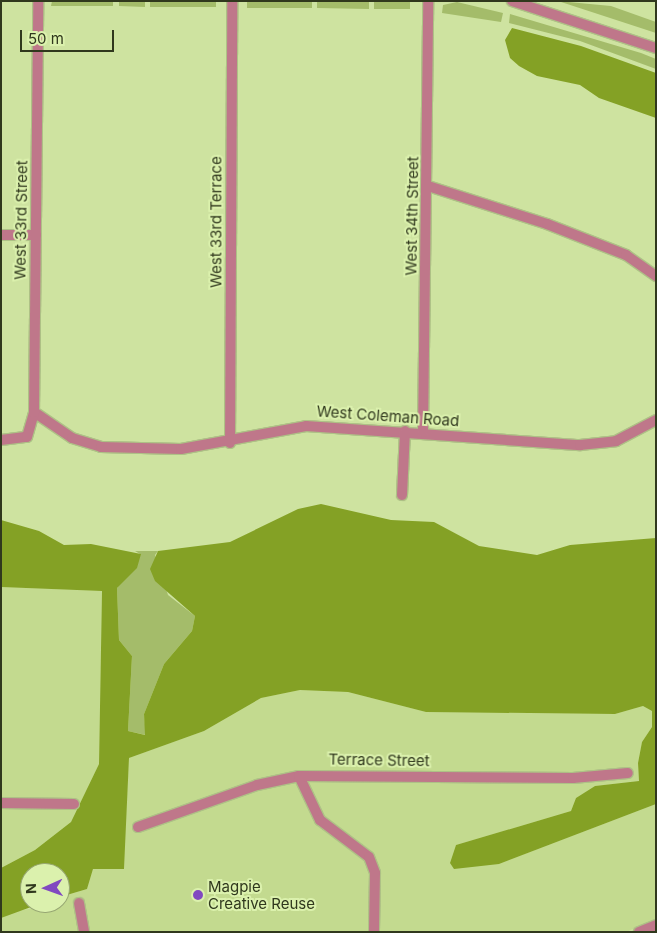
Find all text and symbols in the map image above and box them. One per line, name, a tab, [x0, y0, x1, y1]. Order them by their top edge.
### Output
scale bar	[22, 20, 116, 52]
text: 50 m	[28, 29, 64, 48]
street label: West 33rd Terrace	[207, 156, 225, 288]
street label: West 34th Street	[402, 156, 422, 276]
street label: West 33rd Street	[11, 160, 31, 280]
street label: West Coleman Road	[316, 402, 460, 430]
street label: Terrace Street	[328, 750, 430, 770]
north arrow	[20, 863, 70, 913]
place label: Magpie Creative Reuse	[208, 877, 315, 912]
text: N	[22, 883, 39, 894]
marker: Magpie Creative Reuse	[192, 889, 204, 901]

